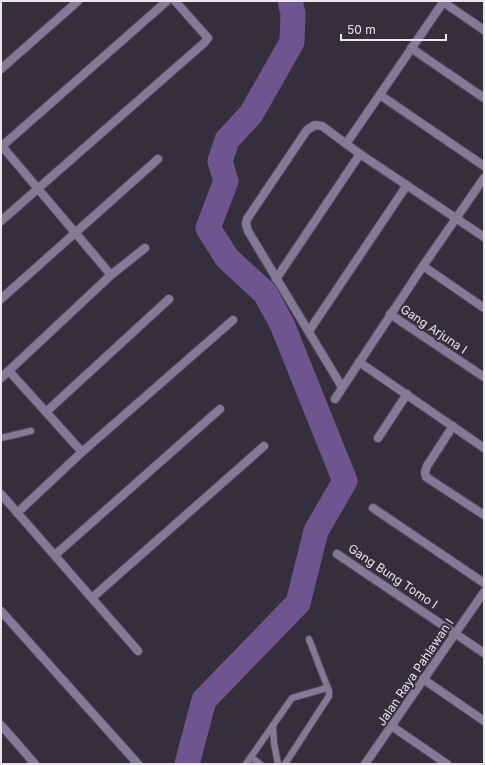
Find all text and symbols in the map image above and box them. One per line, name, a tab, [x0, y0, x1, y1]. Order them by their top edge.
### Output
scale bar	[341, 16, 446, 42]
text: 50 m	[347, 22, 376, 37]
street label: Gang Arjuna I	[398, 301, 470, 357]
street label: Gang Bung Tomo I	[345, 541, 441, 611]
street label: Jalan Raya Pahlawan I	[374, 616, 456, 728]

